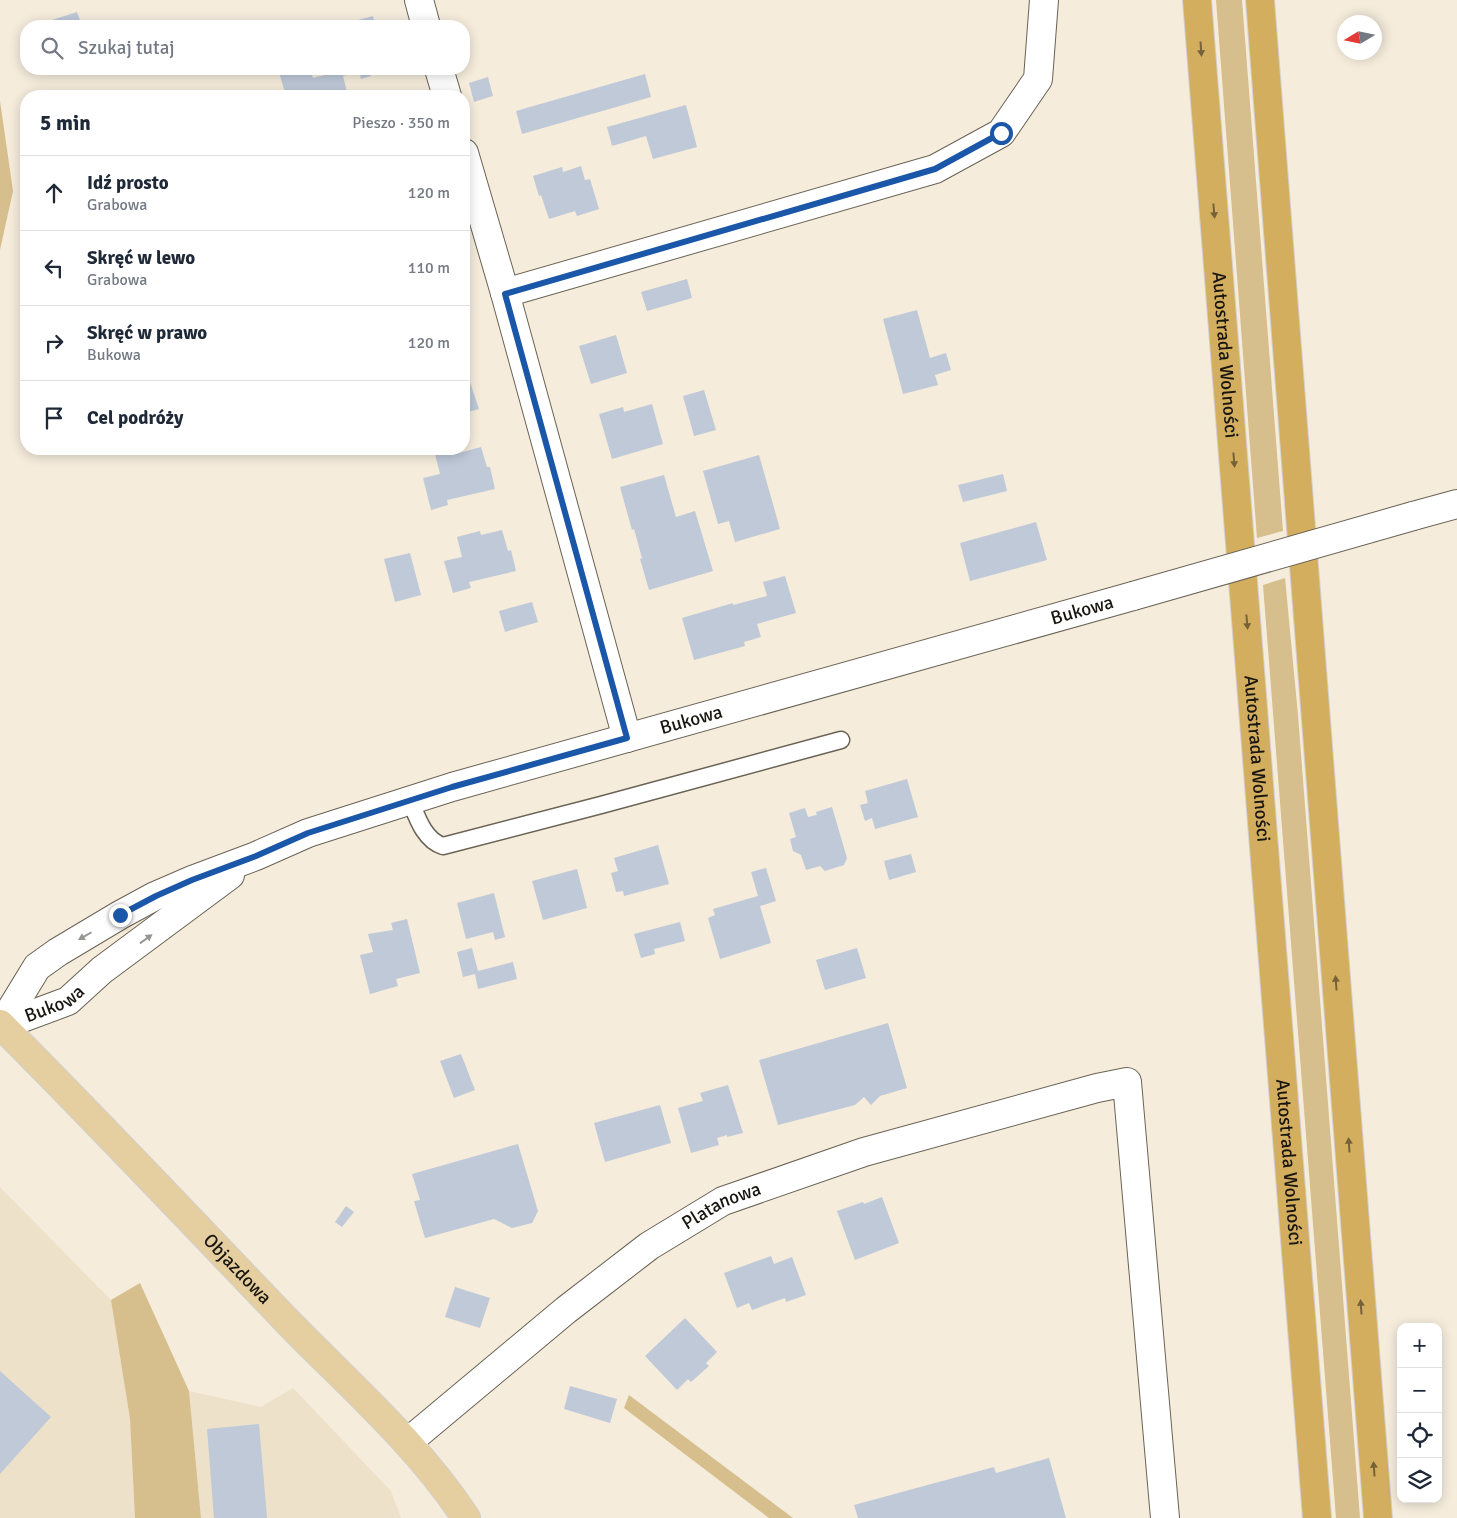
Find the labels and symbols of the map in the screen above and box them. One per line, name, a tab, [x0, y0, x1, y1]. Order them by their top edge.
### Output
north arrow	[1337, 15, 1382, 60]
one-way arrow	[1197, 41, 1205, 57]
route start	[990, 122, 1013, 145]
one-way arrow	[1210, 203, 1218, 219]
street label: Autostrada Wolności	[1207, 271, 1244, 439]
one-way arrow	[1230, 452, 1238, 468]
street label: Bukowa	[1048, 590, 1116, 630]
one-way arrow	[1243, 614, 1251, 630]
street label: Autostrada Wolności	[1238, 674, 1276, 843]
street label: Bukowa	[657, 700, 725, 740]
route end	[109, 904, 132, 927]
one-way arrow	[78, 931, 91, 940]
one-way arrow	[139, 933, 152, 944]
one-way arrow	[1332, 975, 1340, 991]
street label: Bukowa	[21, 980, 90, 1028]
street label: Autostrada Wolności	[1270, 1078, 1307, 1247]
one-way arrow	[1344, 1137, 1352, 1153]
street label: Platanowa	[677, 1177, 764, 1235]
street label: Objazdowa	[198, 1229, 277, 1309]
one-way arrow	[1357, 1299, 1365, 1315]
one-way arrow	[1370, 1461, 1378, 1477]

